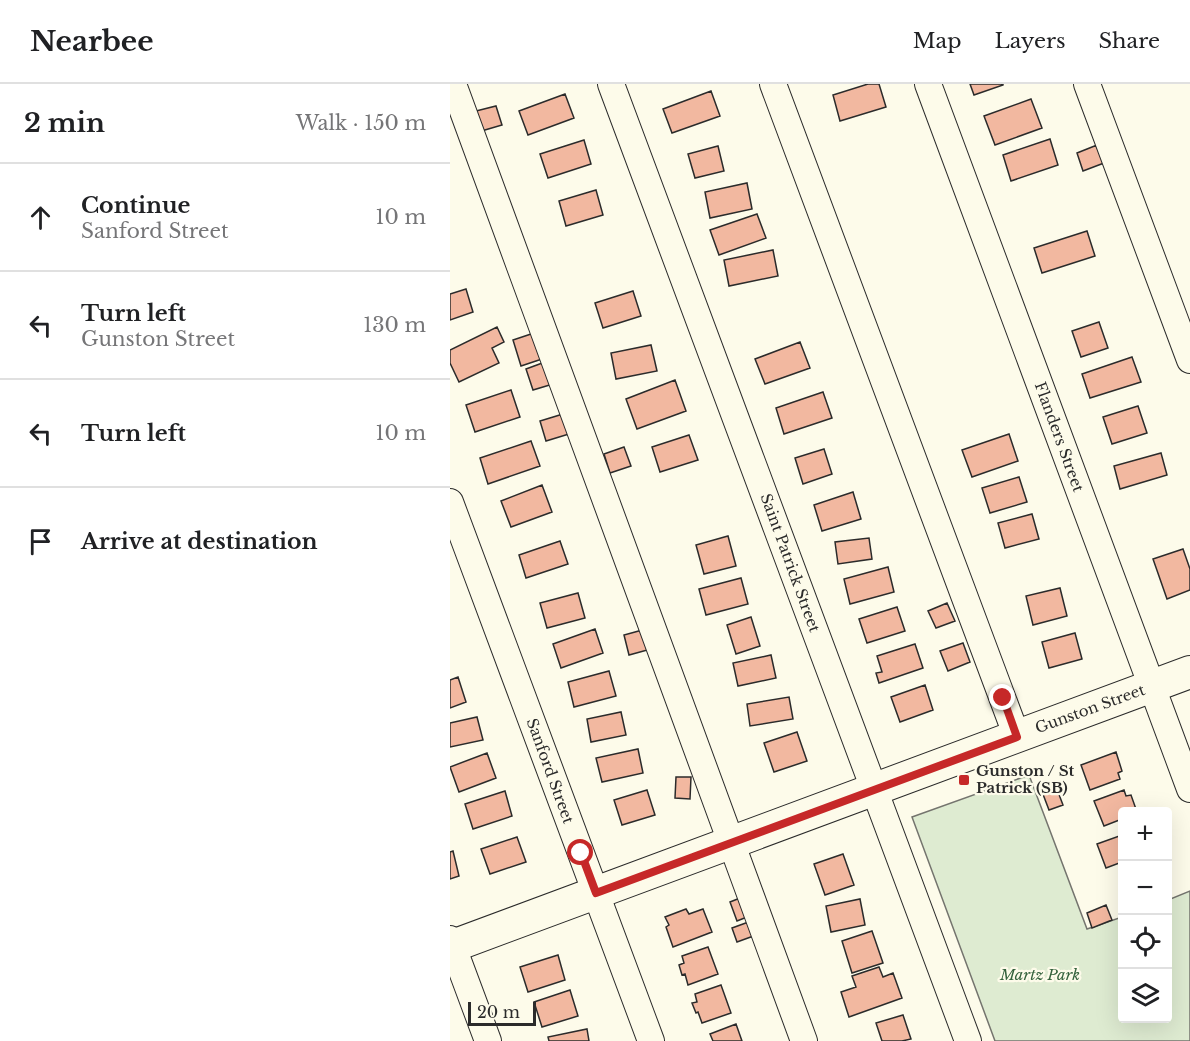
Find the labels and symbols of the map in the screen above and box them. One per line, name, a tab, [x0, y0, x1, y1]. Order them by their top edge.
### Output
street label: Flanders Street	[1031, 379, 1088, 495]
street label: Saint Patrick Street	[757, 491, 825, 635]
street label: Gunston Street	[1032, 680, 1148, 737]
route end	[989, 684, 1015, 710]
street label: Sanford Street	[523, 716, 578, 826]
place label: Gunston / St Patrick (SB)	[976, 761, 1075, 797]
marker: Gunston / St Patrick (SB)	[957, 773, 971, 787]
route start	[567, 839, 593, 865]
park label: Martz Park	[999, 965, 1080, 984]
scale bar	[468, 999, 536, 1026]

